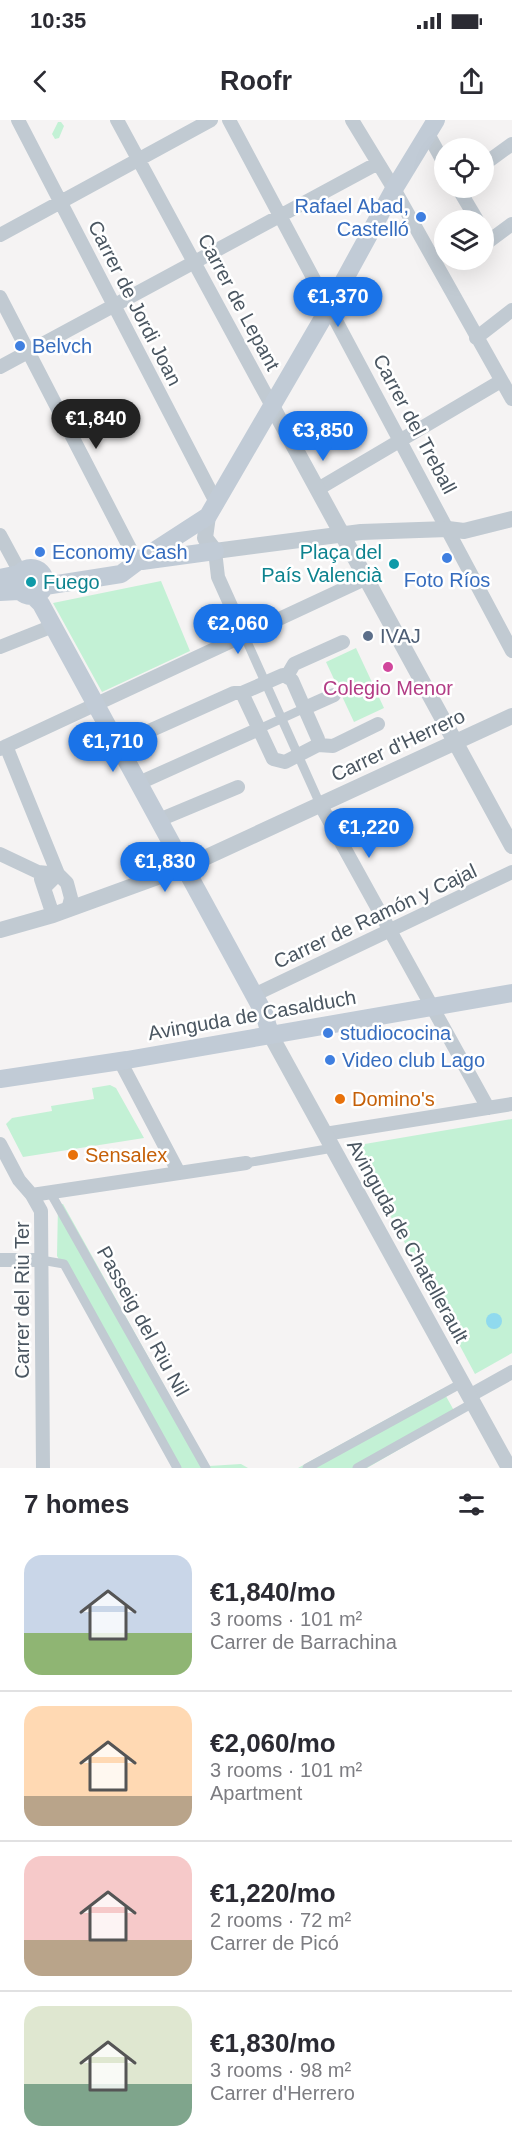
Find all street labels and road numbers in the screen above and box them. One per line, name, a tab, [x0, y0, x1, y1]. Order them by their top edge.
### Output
street label: Carrer de Jordi Joan	[84, 217, 186, 389]
street label: Carrer de Lepant	[194, 230, 284, 374]
street label: Carrer del Treball	[369, 351, 461, 497]
street label: Carrer d'Herrero	[328, 704, 468, 786]
street label: Carrer de Ramón y Cajal	[270, 859, 480, 973]
street label: Avinguda de Casalduch	[146, 986, 358, 1044]
street label: Avinguda de Chatellerault	[343, 1136, 473, 1347]
street label: Carrer del Riu Ter	[11, 1221, 33, 1379]
street label: Passeig del Riu Nil	[93, 1242, 193, 1400]

